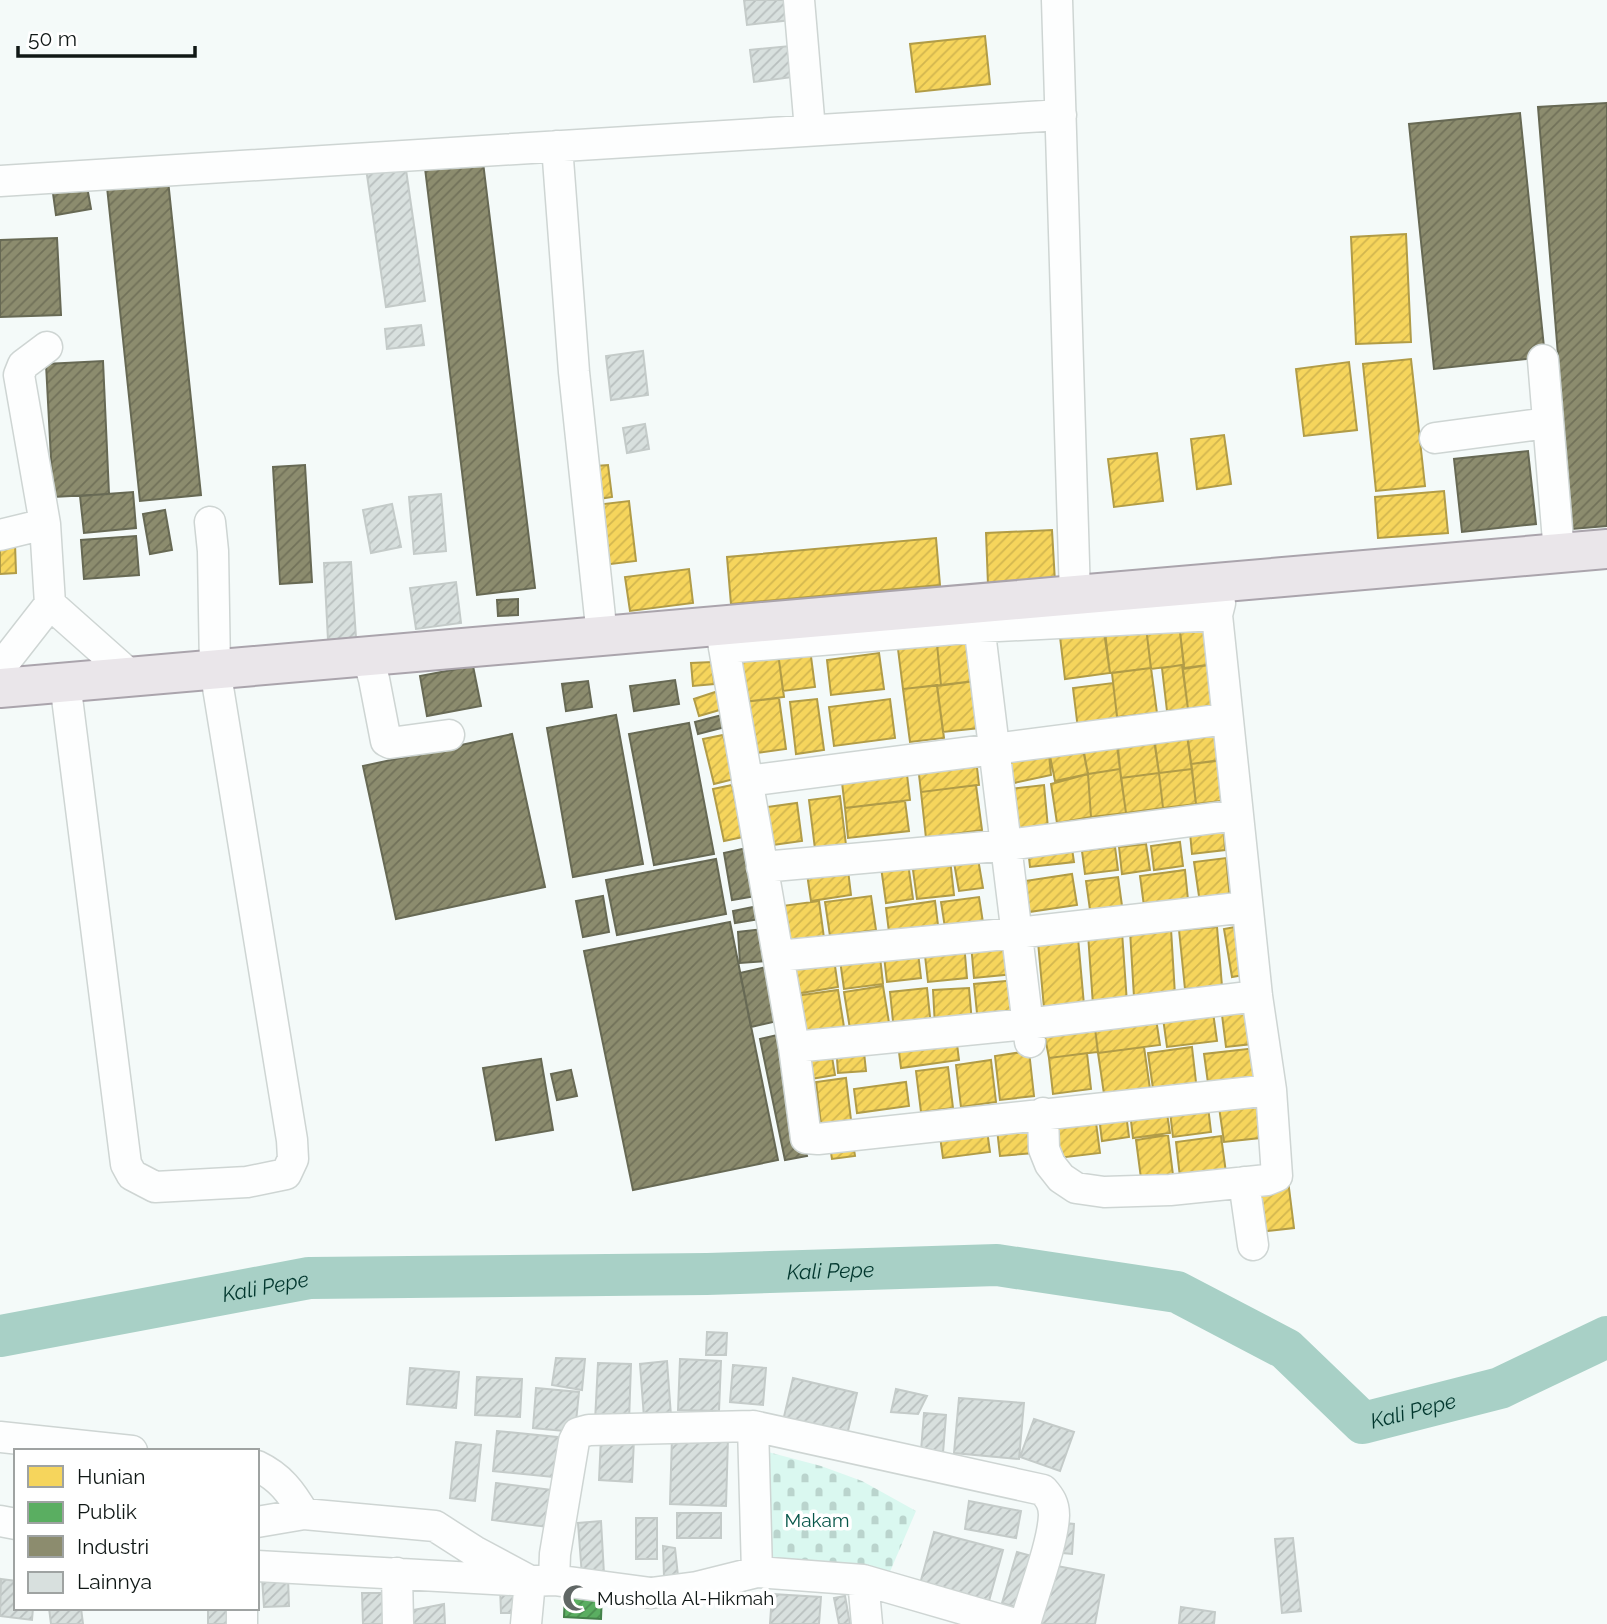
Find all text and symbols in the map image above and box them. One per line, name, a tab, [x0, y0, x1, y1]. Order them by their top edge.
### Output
scale bar	[18, 14, 194, 58]
text: 50 m	[28, 26, 77, 51]
water label: Kali Pepe	[786, 1256, 875, 1284]
water label: Kali Pepe	[220, 1266, 311, 1307]
water label: Kali Pepe	[1368, 1387, 1459, 1433]
legend	[14, 1449, 259, 1610]
text: Hunian	[77, 1464, 145, 1489]
text: Publik	[77, 1499, 137, 1524]
park label: Makam	[785, 1509, 849, 1531]
text: Industri	[77, 1534, 149, 1559]
text: Lainnya	[77, 1569, 152, 1594]
mosque icon: Musholla Al-Hikmah	[561, 1583, 591, 1613]
place label: Musholla Al-Hikmah	[597, 1587, 774, 1609]

